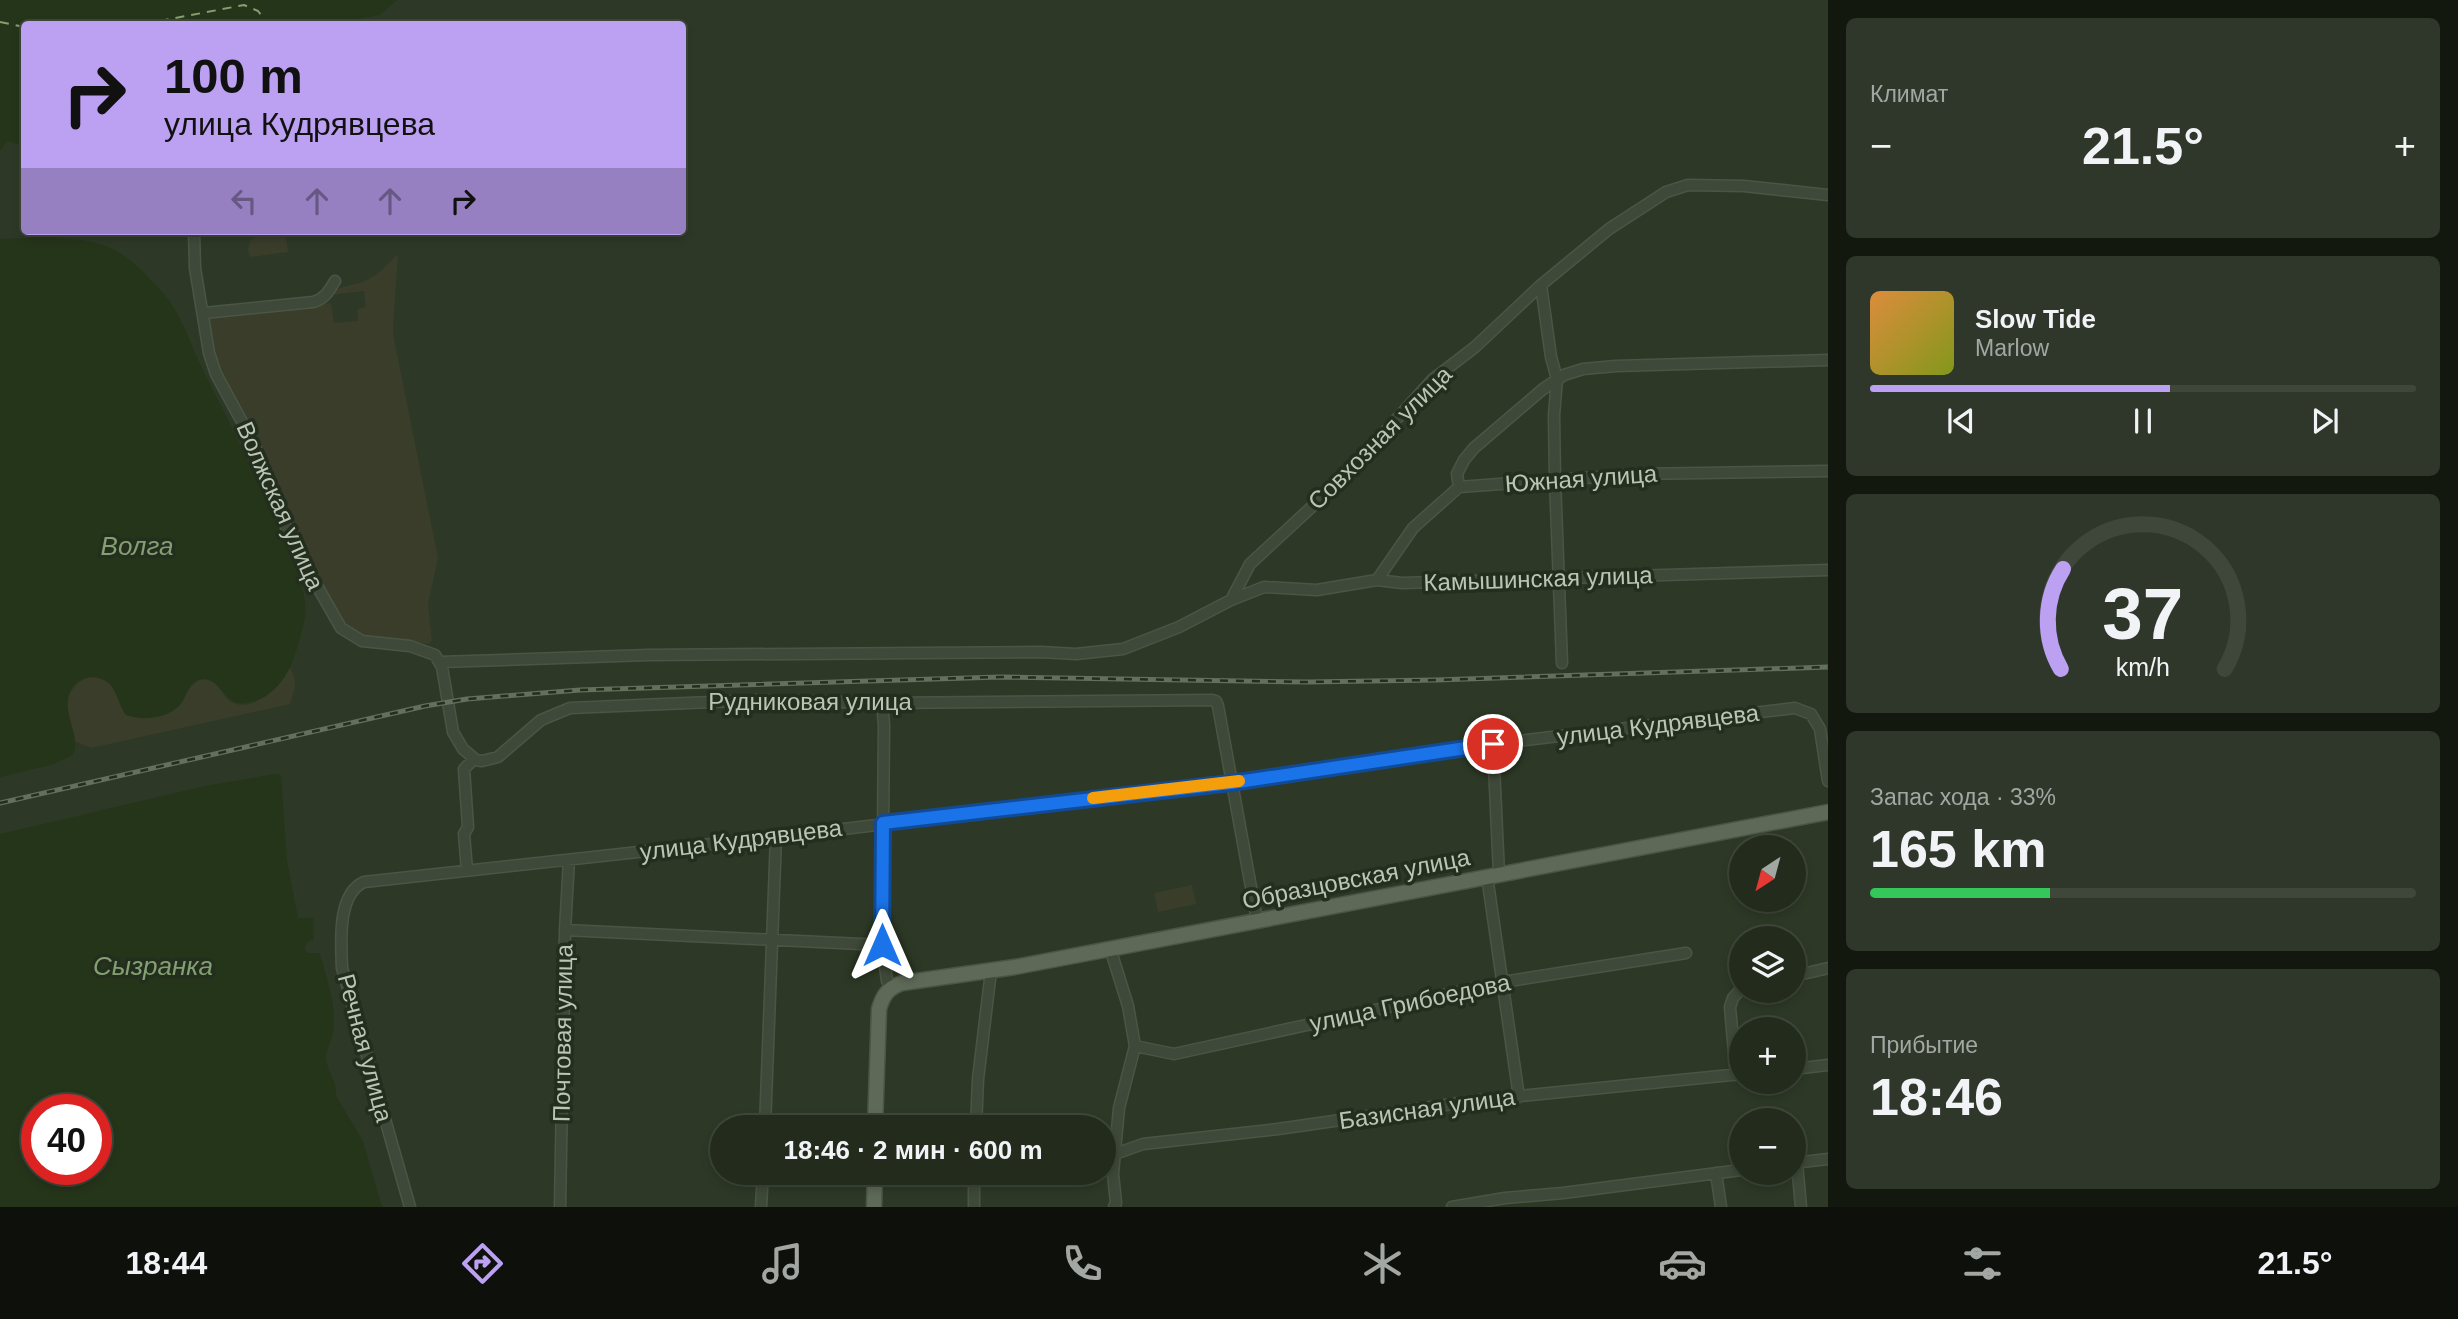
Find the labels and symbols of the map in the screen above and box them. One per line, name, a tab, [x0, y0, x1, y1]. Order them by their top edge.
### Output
street label: Совхозная улица	[1302, 360, 1457, 515]
street label: Волжская улица	[231, 418, 330, 595]
street label: Южная улица	[1504, 460, 1659, 497]
water label: Волга	[101, 531, 173, 561]
street label: Камышинская улица	[1423, 561, 1654, 596]
street label: Рудниковая улица	[708, 688, 912, 715]
street label: улица Кудрявцева	[1555, 699, 1761, 750]
pin	[1463, 714, 1523, 774]
street label: улица Кудрявцева	[638, 814, 844, 865]
north arrow	[1729, 835, 1806, 912]
street label: Образцовская улица	[1240, 843, 1473, 914]
position arrow	[845, 908, 919, 982]
street label: Почтовая улица	[547, 943, 578, 1122]
water label: Сызранка	[93, 951, 213, 981]
street label: улица Грибоедова	[1307, 968, 1513, 1037]
street label: Речная улица	[333, 971, 398, 1126]
street label: Базисная улица	[1337, 1083, 1517, 1134]
speed limit sign: 40	[21, 1094, 112, 1185]

